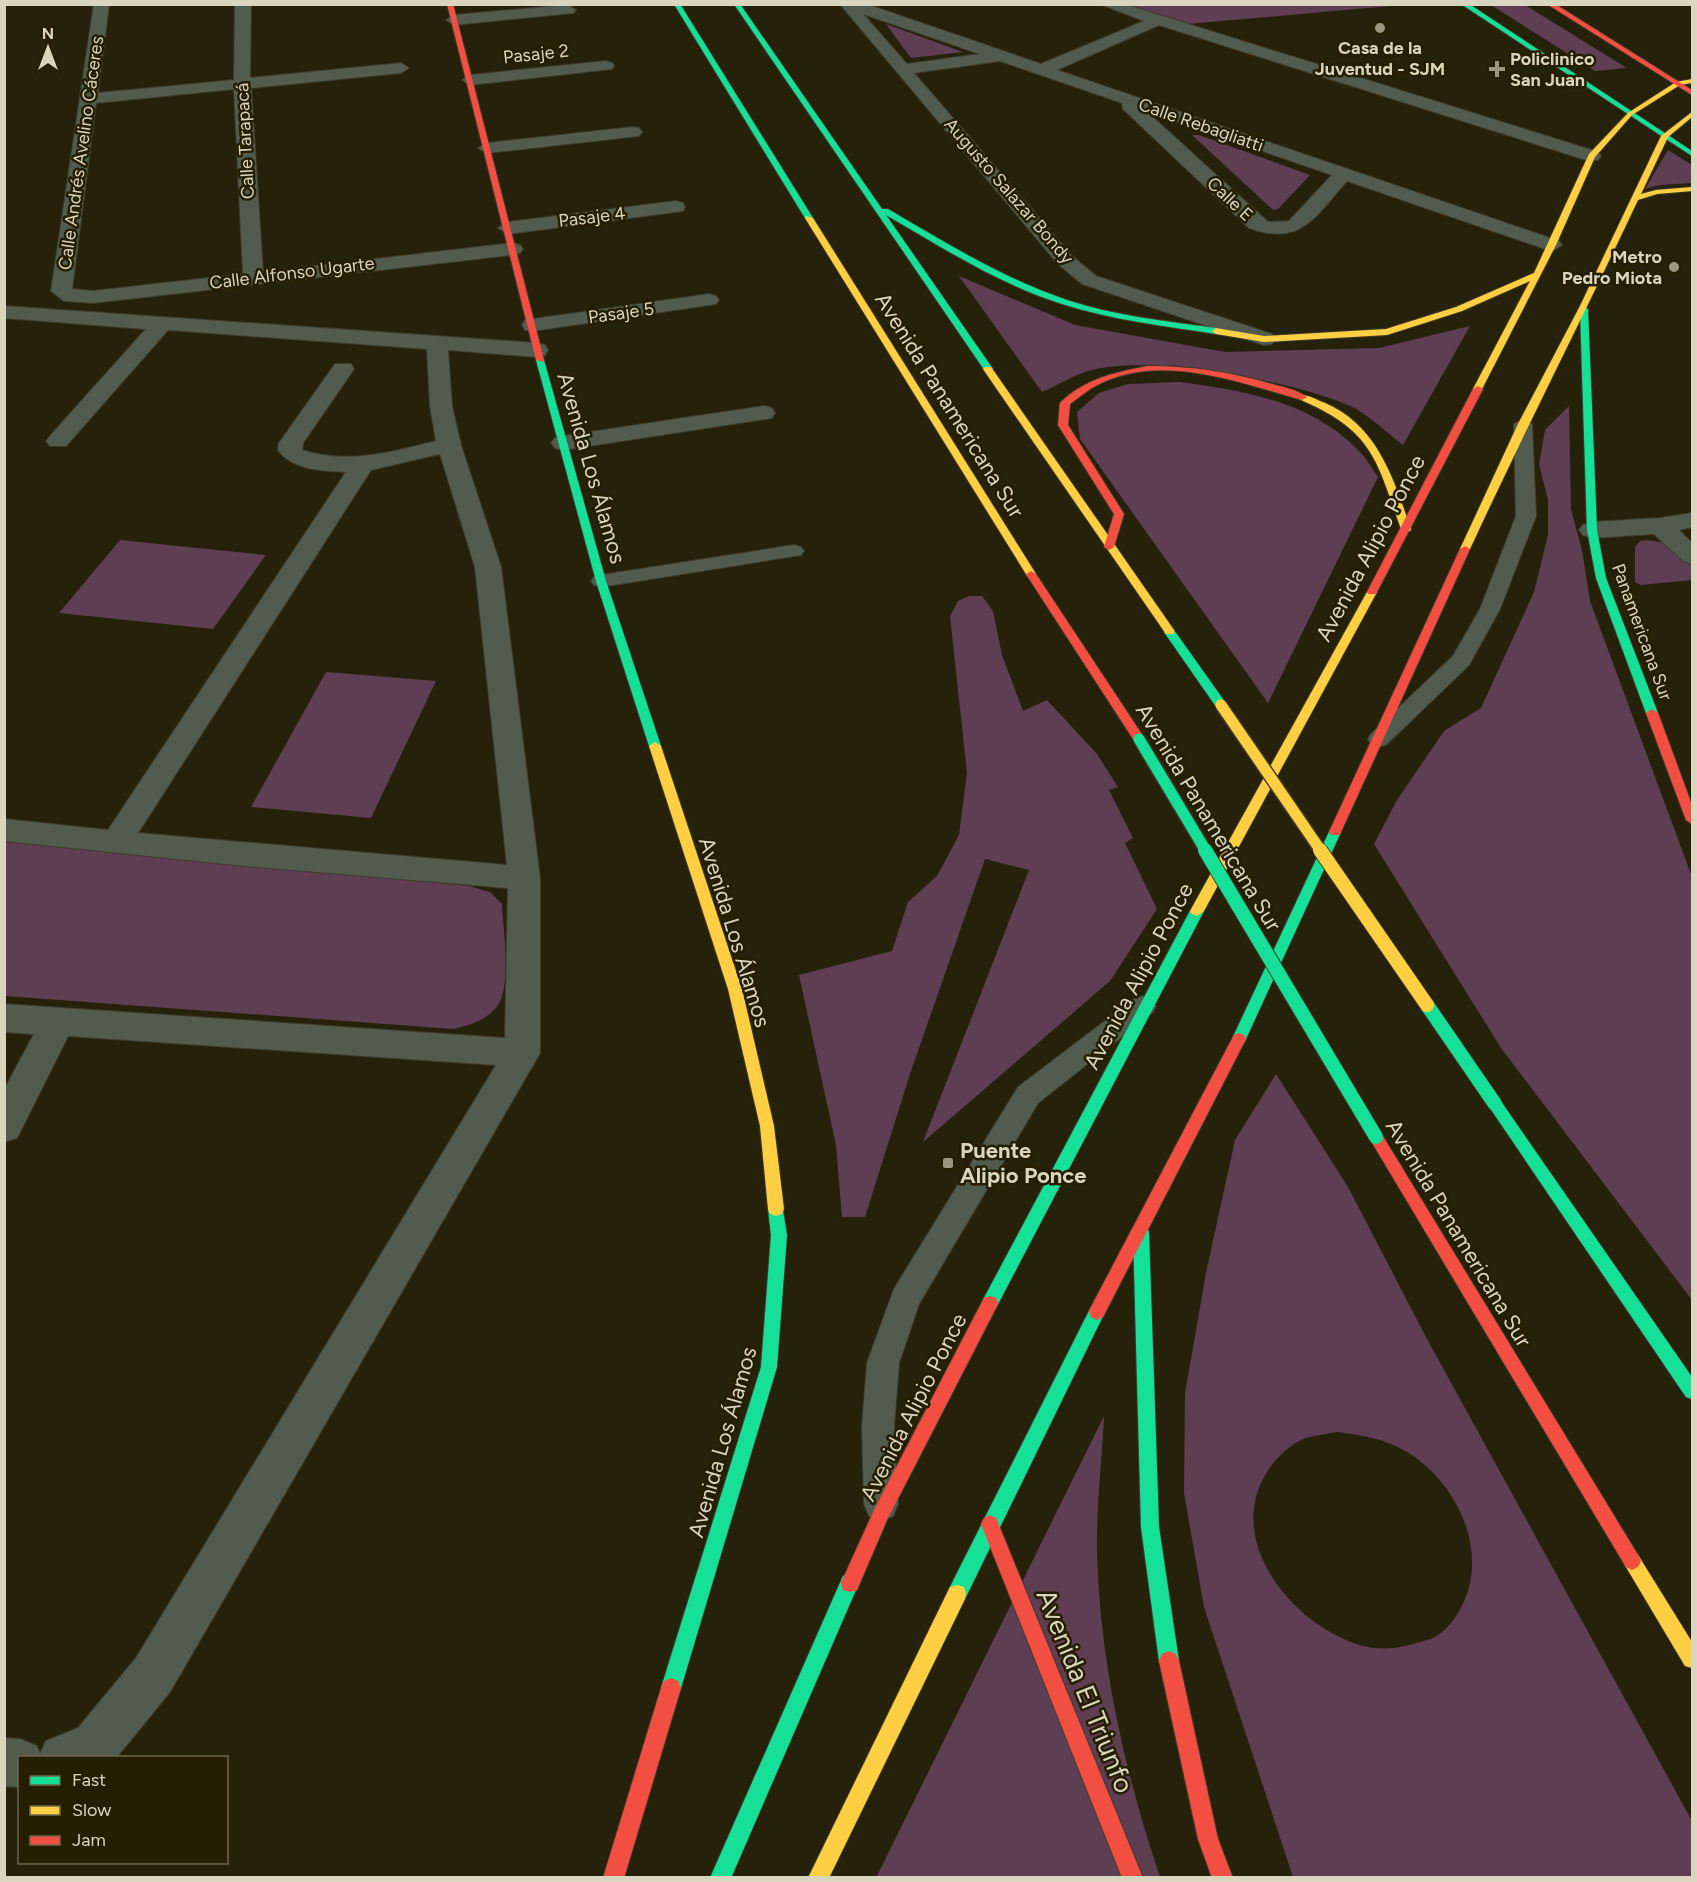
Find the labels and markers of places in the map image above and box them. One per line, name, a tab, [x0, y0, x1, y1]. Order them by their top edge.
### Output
marker: Casa de la Juventud - SJM	[1373, 21, 1387, 35]
place label: Casa de la Juventud - SJM	[1315, 37, 1445, 80]
place label: Policlinico San Juan	[1510, 48, 1594, 91]
marker: Policlinico San Juan	[1488, 60, 1506, 78]
place label: Metro Pedro Miota	[1562, 246, 1662, 289]
marker: Metro Pedro Miota	[1667, 260, 1681, 274]
place label: Puente Alipio Ponce	[960, 1137, 1086, 1189]
marker: Puente Alipio Ponce	[941, 1156, 955, 1170]

